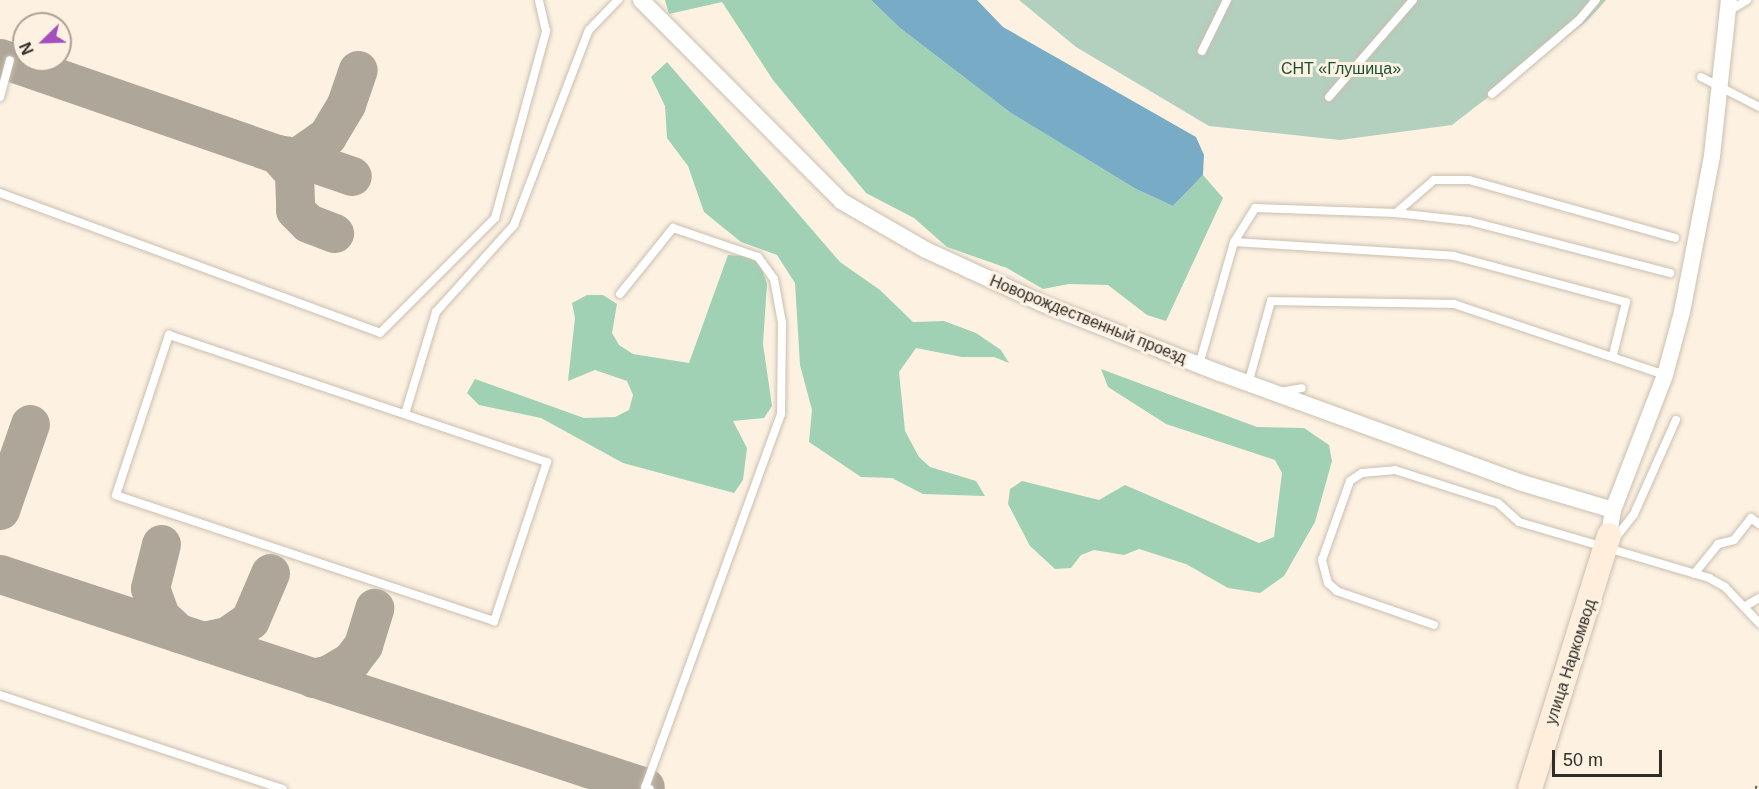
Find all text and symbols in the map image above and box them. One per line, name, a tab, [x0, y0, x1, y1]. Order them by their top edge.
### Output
north arrow	[12, 12, 72, 72]
text: N	[17, 40, 37, 57]
park label: СНТ «Глушица»	[1281, 59, 1401, 79]
street label: Новорождественный проезд	[987, 272, 1189, 368]
street label: улица Наркомвод	[1542, 597, 1600, 727]
scale bar	[1555, 738, 1664, 776]
text: 50 m	[1563, 750, 1603, 770]

